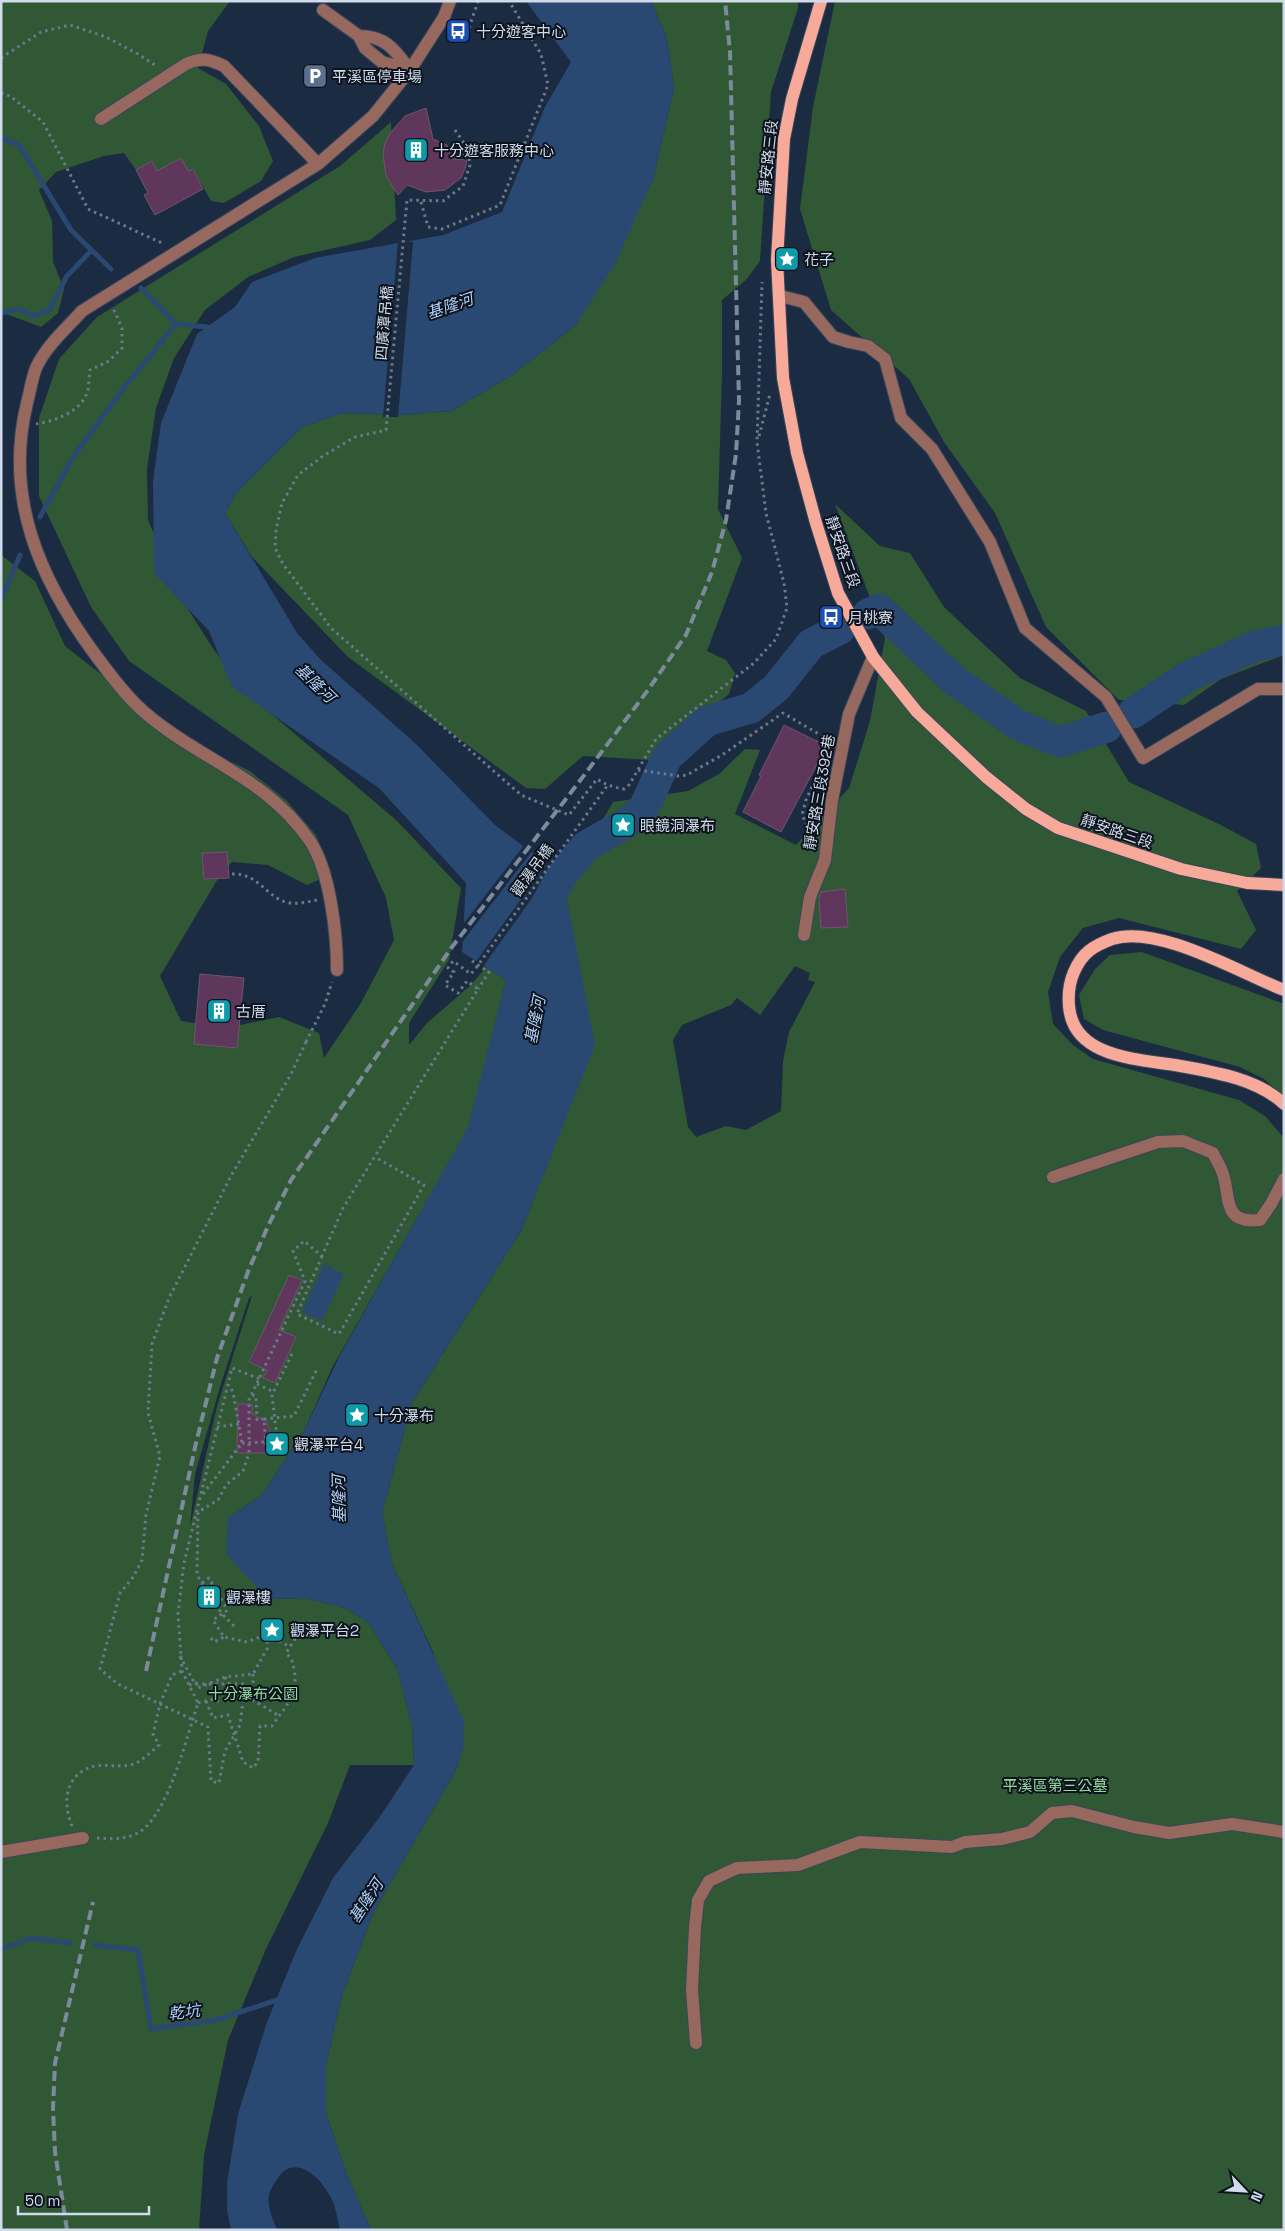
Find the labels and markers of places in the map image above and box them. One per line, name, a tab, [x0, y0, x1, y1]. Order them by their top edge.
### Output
bus stop icon: 十分遊客中心	[445, 18, 471, 44]
place label: 十分遊客中心	[476, 22, 566, 41]
parking icon: 平溪區停車場	[302, 63, 328, 89]
place label: 平溪區停車場	[332, 67, 422, 86]
building icon: 十分遊客服務中心	[403, 137, 429, 163]
place label: 十分遊客服務中心	[434, 141, 554, 160]
place icon: 花子	[774, 246, 800, 272]
place label: 花子	[804, 250, 834, 269]
bus stop icon: 月桃寮	[818, 604, 844, 630]
place label: 月桃寮	[848, 608, 893, 627]
place icon: 眼鏡洞瀑布	[610, 812, 636, 838]
place label: 眼鏡洞瀑布	[640, 816, 715, 835]
building icon: 古厝	[206, 998, 232, 1024]
place label: 古厝	[236, 1002, 266, 1021]
place icon: 十分瀑布	[344, 1402, 370, 1428]
place label: 十分瀑布	[374, 1406, 434, 1425]
place icon: 觀瀑平台4	[264, 1431, 290, 1457]
place label: 觀瀑平台4	[294, 1435, 363, 1454]
building icon: 觀瀑樓	[196, 1584, 222, 1610]
place label: 觀瀑樓	[226, 1588, 271, 1607]
place icon: 觀瀑平台2	[259, 1617, 285, 1643]
place label: 觀瀑平台2	[290, 1621, 359, 1640]

